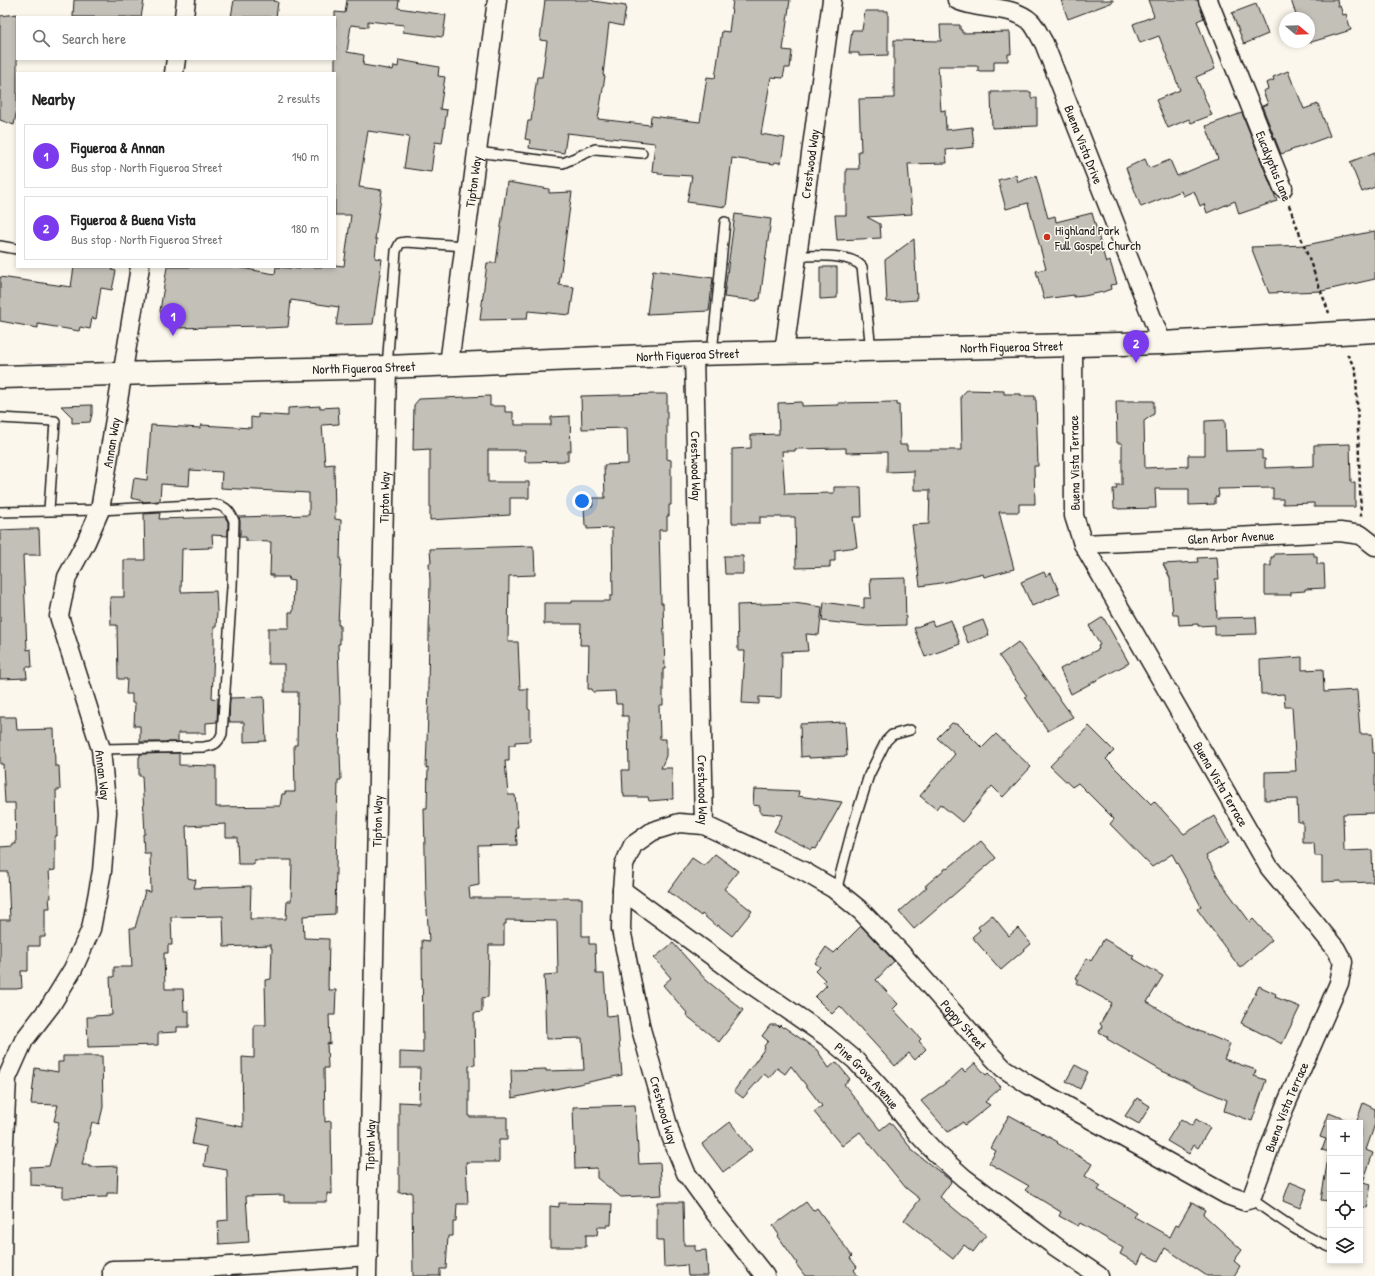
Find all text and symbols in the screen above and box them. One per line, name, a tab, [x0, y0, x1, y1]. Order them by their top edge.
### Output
north arrow	[1279, 12, 1315, 48]
search box	[16, 16, 336, 60]
icon: search	[30, 27, 52, 49]
text: Search here	[62, 28, 126, 49]
text: Nearby	[32, 87, 75, 110]
text: 2 results	[278, 89, 320, 107]
street label: Buena Vista Drive	[1060, 102, 1108, 187]
street label: Crestwood Way	[796, 127, 823, 200]
street label: Eucalyptus Lane	[1252, 128, 1296, 204]
text: Figueroa & Annan	[71, 137, 165, 158]
text: 1	[44, 147, 48, 165]
text: 140 m	[292, 147, 319, 165]
street label: Tipton Way	[461, 154, 485, 208]
text: Bus stop · North Figueroa Street	[71, 158, 222, 176]
text: Figueroa & Buena Vista	[71, 209, 195, 230]
text: 2	[43, 219, 49, 237]
text: 180 m	[291, 219, 319, 237]
place label: Highland Park Full Gospel Church	[1054, 221, 1141, 254]
text: Bus stop · North Figueroa Street	[71, 230, 222, 248]
marker: Highland Park Full Gospel Church	[1042, 232, 1052, 242]
pin: 1	[160, 303, 186, 336]
pin: 2	[1123, 330, 1149, 363]
street label: North Figueroa Street	[960, 336, 1064, 357]
street label: North Figueroa Street	[636, 344, 740, 365]
street label: North Figueroa Street	[312, 357, 416, 378]
street label: Annan Way	[98, 415, 124, 469]
street label: Buena Vista Terrace	[1064, 415, 1084, 511]
street label: Crestwood Way	[687, 431, 706, 502]
street label: Tipton Way	[375, 471, 394, 523]
your location	[572, 491, 592, 511]
street label: Glen Arbor Avenue	[1187, 526, 1275, 548]
street label: Buena Vista Terrace	[1189, 738, 1253, 830]
street label: Annan Way	[91, 749, 115, 802]
street label: Crestwood Way	[694, 755, 713, 826]
street label: Tipton Way	[367, 794, 387, 847]
street label: Poppy Street	[937, 996, 991, 1054]
street label: Pine Grove Avenue	[831, 1038, 903, 1113]
street label: Buena Vista Terrace	[1260, 1059, 1312, 1154]
street label: Crestwood Way	[646, 1074, 683, 1147]
street label: Tipton Way	[360, 1118, 379, 1171]
map controls	[1327, 1120, 1363, 1264]
button: +	[1327, 1120, 1363, 1156]
button: −	[1327, 1156, 1363, 1192]
button: locate	[1327, 1192, 1363, 1228]
button: layers	[1327, 1228, 1363, 1264]

